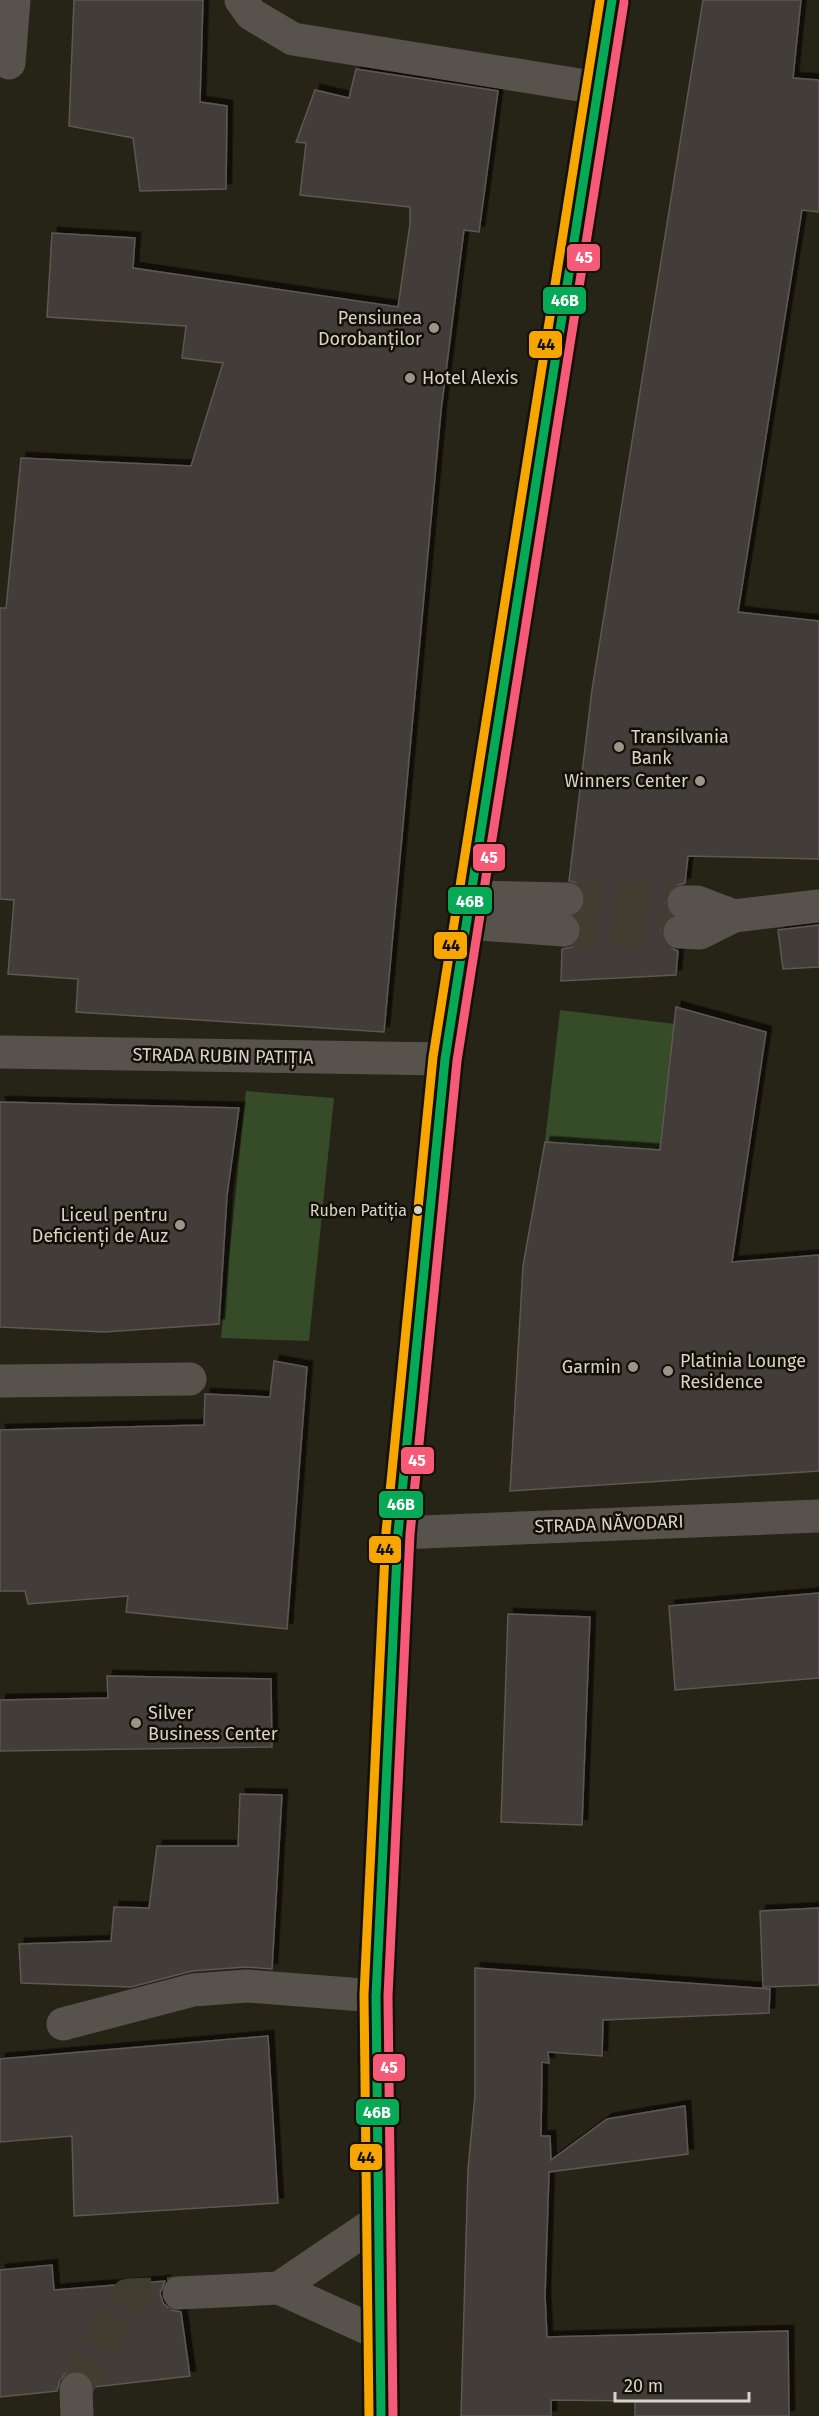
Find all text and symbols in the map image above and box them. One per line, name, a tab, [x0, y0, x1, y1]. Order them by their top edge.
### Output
line badge: 45	[566, 243, 601, 272]
text: 45	[575, 248, 593, 267]
line badge: 46B	[542, 286, 587, 315]
text: 46B	[551, 291, 579, 310]
place label: Pensiunea Dorobanților	[318, 307, 422, 351]
marker: Pensiunea Dorobanților	[427, 321, 441, 335]
line badge: 44	[528, 330, 563, 359]
text: 44	[537, 335, 555, 354]
place label: Hotel Alexis	[422, 367, 518, 389]
marker: Hotel Alexis	[403, 371, 417, 385]
place label: Transilvania Bank	[631, 726, 729, 769]
marker: Transilvania Bank	[612, 740, 626, 754]
place label: Winners Center	[564, 770, 688, 792]
marker: Winners Center	[693, 774, 707, 788]
line badge: 45	[472, 843, 506, 872]
text: 45	[480, 848, 498, 867]
line badge: 46B	[447, 886, 493, 915]
text: 46B	[456, 892, 484, 911]
line badge: 44	[433, 931, 468, 960]
text: 44	[442, 936, 460, 955]
street label: STRADA RUBIN PATIȚIA	[132, 1043, 314, 1070]
place label: Ruben Patiția	[310, 1201, 407, 1221]
place label: Liceul pentru Deficienți de Auz	[32, 1204, 168, 1248]
marker: Ruben Patiția	[412, 1204, 424, 1216]
marker: Liceul pentru Deficienți de Auz	[173, 1218, 187, 1232]
place label: Platinia Lounge Residence	[680, 1350, 806, 1393]
place label: Garmin	[562, 1356, 621, 1378]
marker: Garmin	[626, 1360, 640, 1374]
marker: Platinia Lounge Residence	[661, 1364, 675, 1378]
line badge: 45	[400, 1446, 435, 1475]
text: 45	[408, 1451, 426, 1470]
line badge: 46B	[378, 1490, 424, 1519]
text: 46B	[387, 1495, 415, 1514]
street label: STRADA NĂVODARI	[534, 1510, 684, 1538]
line badge: 44	[368, 1535, 402, 1564]
text: 44	[376, 1540, 394, 1559]
place label: Silver Business Center	[148, 1702, 278, 1745]
marker: Silver Business Center	[129, 1716, 143, 1730]
line badge: 45	[372, 2053, 406, 2082]
text: 45	[380, 2058, 398, 2077]
line badge: 46B	[355, 2098, 400, 2126]
text: 46B	[363, 2103, 391, 2122]
line badge: 44	[349, 2143, 383, 2171]
text: 44	[357, 2148, 375, 2167]
scale bar	[615, 2365, 748, 2403]
text: 20 m	[624, 2375, 663, 2397]

